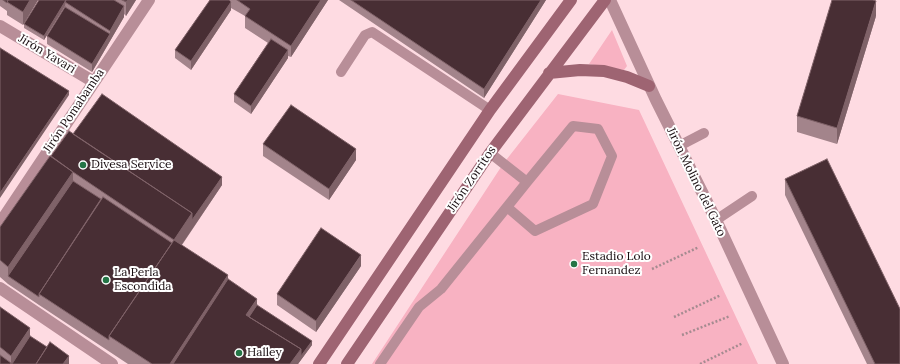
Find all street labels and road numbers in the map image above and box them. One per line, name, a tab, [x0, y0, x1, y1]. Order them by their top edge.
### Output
street label: Jirón Yavari	[16, 31, 78, 77]
street label: Jirón Pomabamba	[40, 66, 108, 156]
street label: Jirón Molino del Gato	[663, 125, 729, 239]
street label: Jirón Zorritos	[445, 143, 499, 215]

